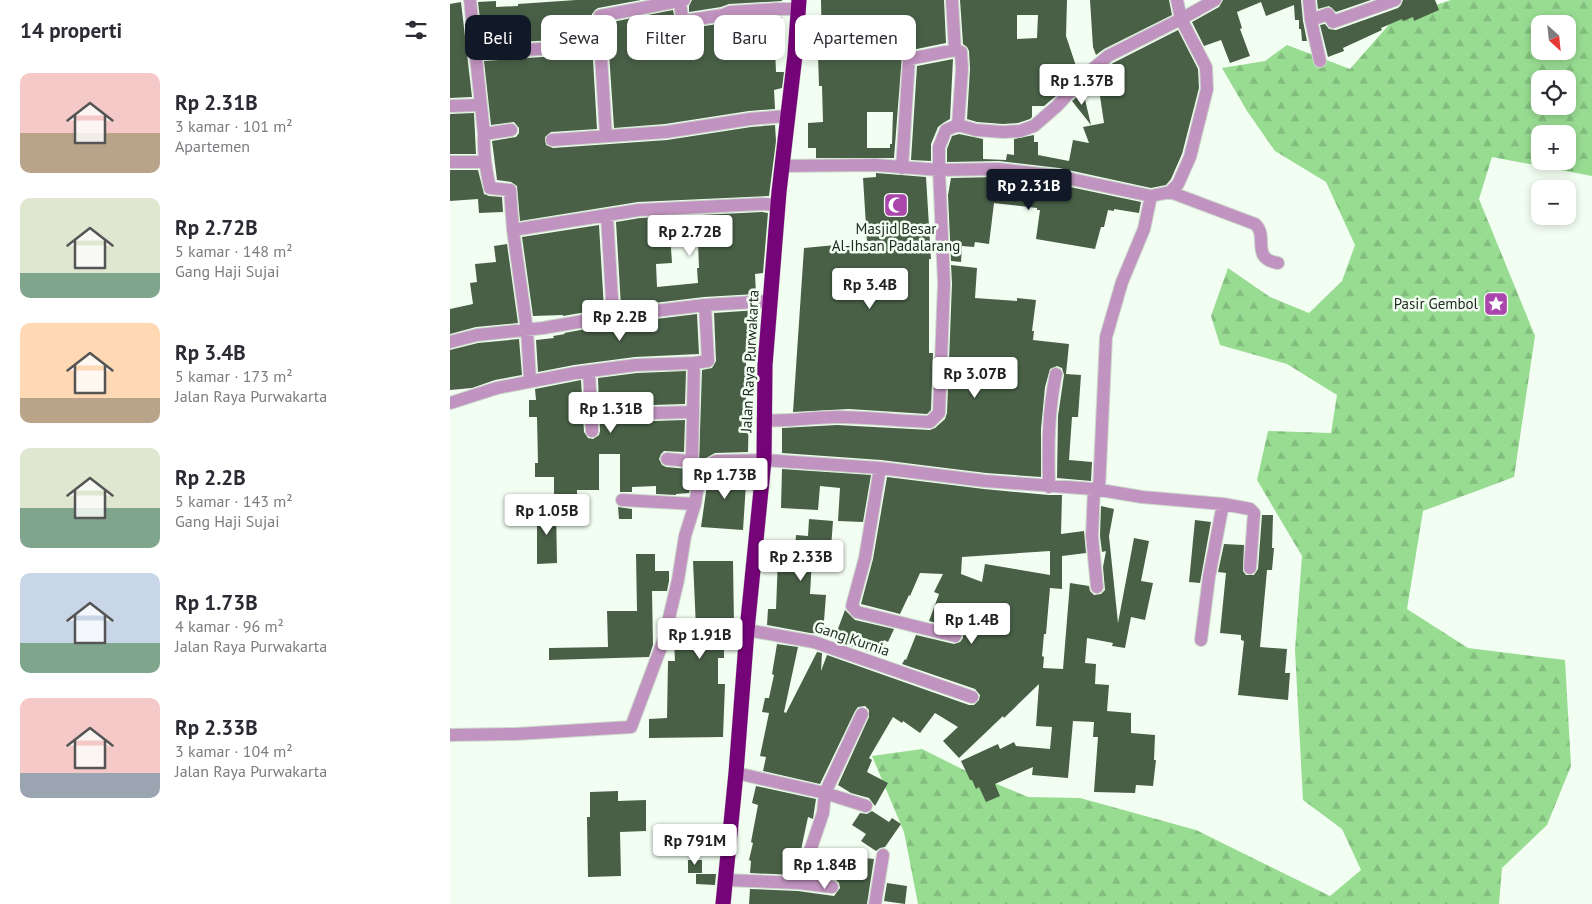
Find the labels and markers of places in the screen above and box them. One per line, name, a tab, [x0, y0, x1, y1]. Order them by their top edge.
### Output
pin: Rp 1.37B	[1030, 64, 1134, 106]
pin: Rp 2.31B	[977, 168, 1081, 211]
mosque icon: Masjid Besar Al-Ihsan Padalarang	[883, 192, 909, 218]
pin: Rp 2.72B	[638, 214, 742, 257]
place label: Masjid Besar Al-Ihsan Padalarang	[832, 219, 960, 255]
pin: Rp 3.4B	[824, 268, 916, 310]
place icon: Pasir Gembol	[1483, 291, 1509, 317]
place label: Pasir Gembol	[1394, 294, 1479, 313]
pin: Rp 2.2B	[574, 300, 666, 342]
pin: Rp 3.07B	[923, 356, 1027, 399]
pin: Rp 1.31B	[559, 392, 663, 434]
pin: Rp 1.73B	[673, 458, 777, 500]
pin: Rp 1.05B	[495, 494, 599, 536]
pin: Rp 2.33B	[749, 540, 853, 582]
pin: Rp 1.4B	[926, 602, 1018, 645]
pin: Rp 1.91B	[648, 618, 752, 660]
pin: Rp 791M	[649, 824, 741, 866]
pin: Rp 1.84B	[773, 848, 877, 890]

